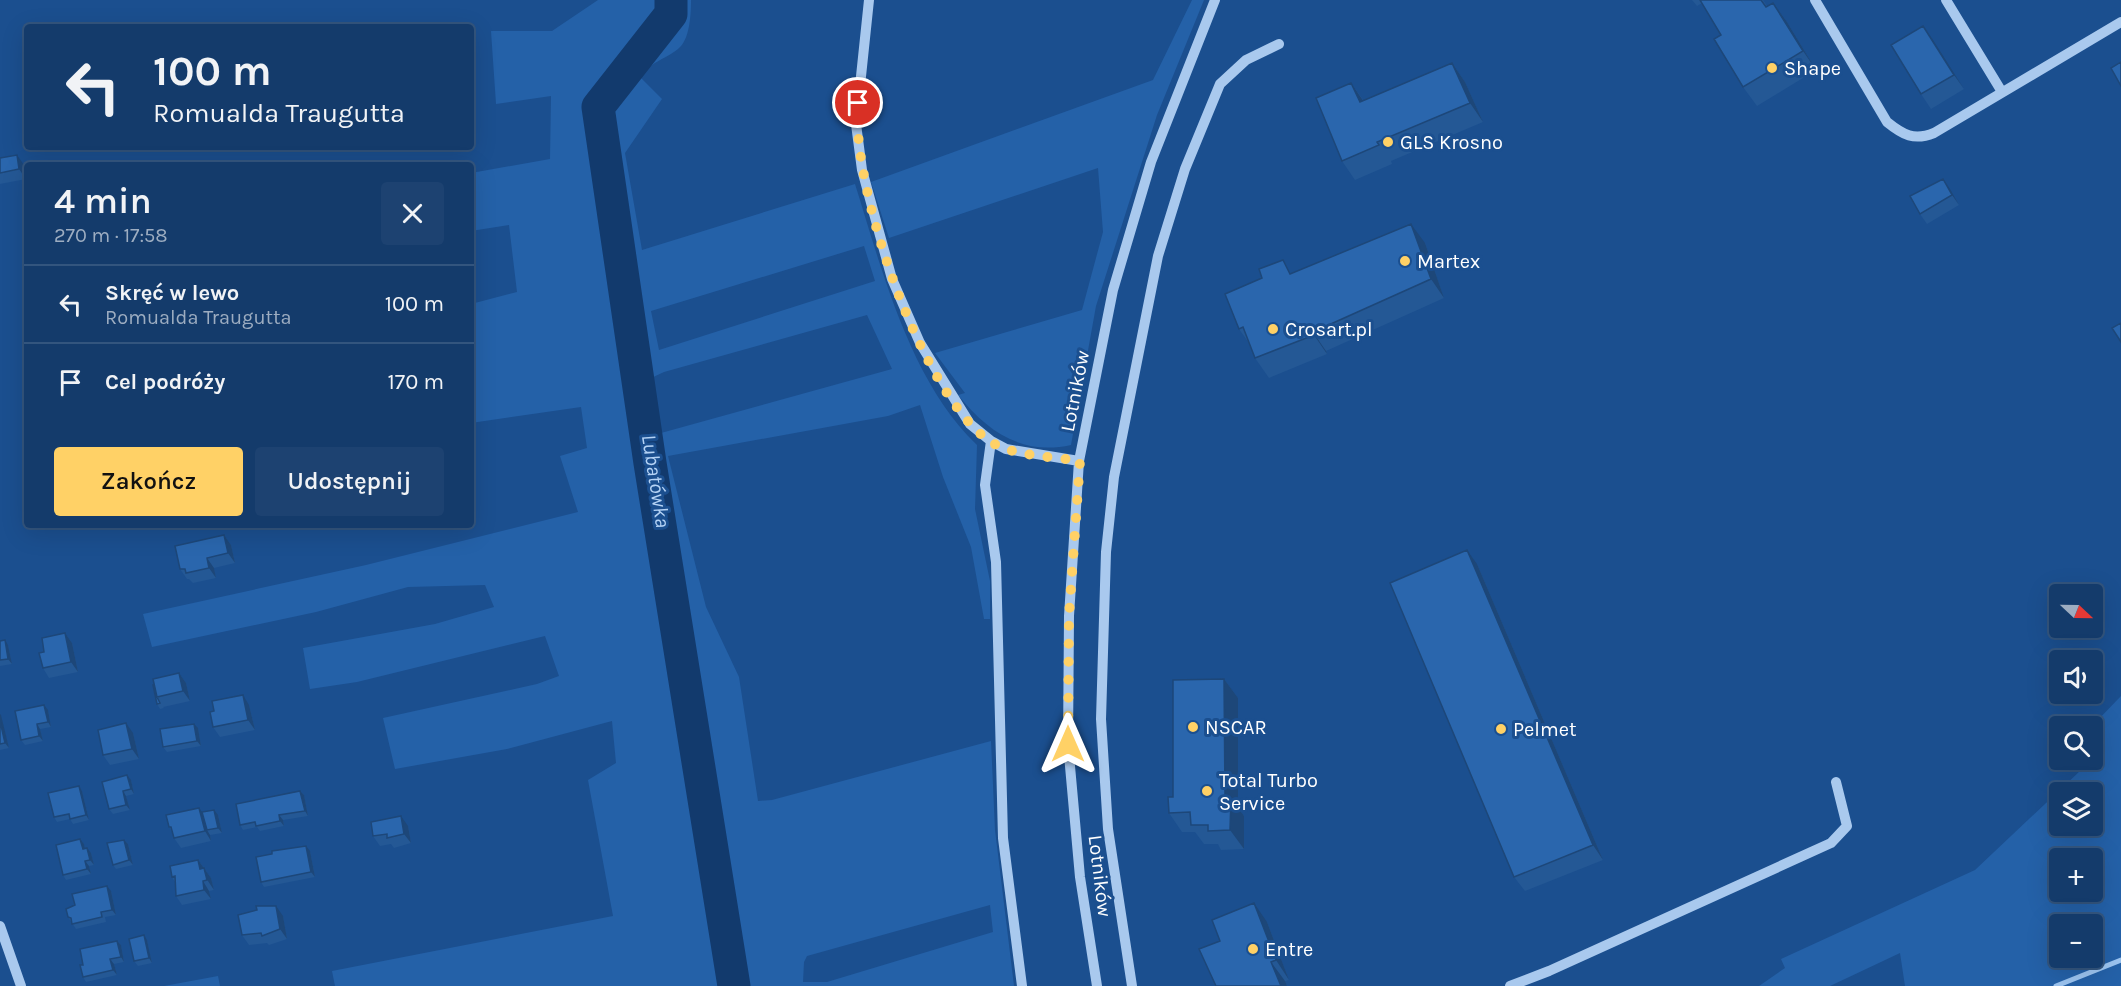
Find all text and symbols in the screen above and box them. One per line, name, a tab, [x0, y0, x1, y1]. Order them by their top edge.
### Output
text: 100 m	[153, 46, 272, 96]
icon: left	[54, 48, 132, 126]
place label: Shape	[1784, 57, 1841, 80]
marker: Shape	[1765, 61, 1779, 75]
pin	[832, 77, 883, 128]
icon: arrive	[841, 86, 874, 119]
text: Romualda Traugutta	[153, 97, 405, 129]
place label: GLS Krosno	[1400, 131, 1503, 154]
marker: GLS Krosno	[1381, 135, 1395, 149]
text: 4 min	[54, 180, 152, 222]
button: close	[381, 182, 444, 245]
text: 270 m · 17:58	[54, 224, 168, 247]
place label: Martex	[1417, 250, 1480, 273]
marker: Martex	[1398, 254, 1412, 268]
text: Skręć w lewo	[105, 280, 239, 306]
icon: left	[54, 288, 87, 321]
text: 100 m	[385, 291, 444, 317]
text: Romualda Traugutta	[105, 306, 292, 329]
place label: Crosart.pl	[1285, 318, 1373, 341]
marker: Crosart.pl	[1266, 322, 1280, 336]
street label: Lotników	[1056, 348, 1094, 434]
icon: arrive	[54, 366, 87, 399]
text: Cel podróży	[105, 369, 225, 395]
text: 170 m	[388, 369, 444, 395]
water label: Lubatówka	[637, 433, 675, 529]
button: Zakończ	[54, 447, 243, 516]
button: Udostępnij	[255, 447, 444, 516]
north arrow	[2049, 584, 2103, 638]
map controls	[2049, 584, 2103, 968]
button: sound	[2049, 650, 2103, 704]
position arrow	[1036, 712, 1100, 776]
place label: NSCAR	[1205, 716, 1267, 739]
button: search	[2049, 716, 2103, 770]
place label: Pelmet	[1513, 718, 1577, 741]
marker: NSCAR	[1186, 720, 1200, 734]
marker: Pelmet	[1494, 722, 1508, 736]
place label: Total Turbo Service	[1219, 769, 1318, 815]
button: layers	[2049, 782, 2103, 836]
marker: Total Turbo Service	[1200, 784, 1214, 798]
street label: Lotników	[1084, 834, 1117, 919]
button: +	[2049, 848, 2103, 902]
button: −	[2049, 914, 2103, 968]
place label: Entre	[1265, 938, 1313, 961]
marker: Entre	[1246, 942, 1260, 956]

